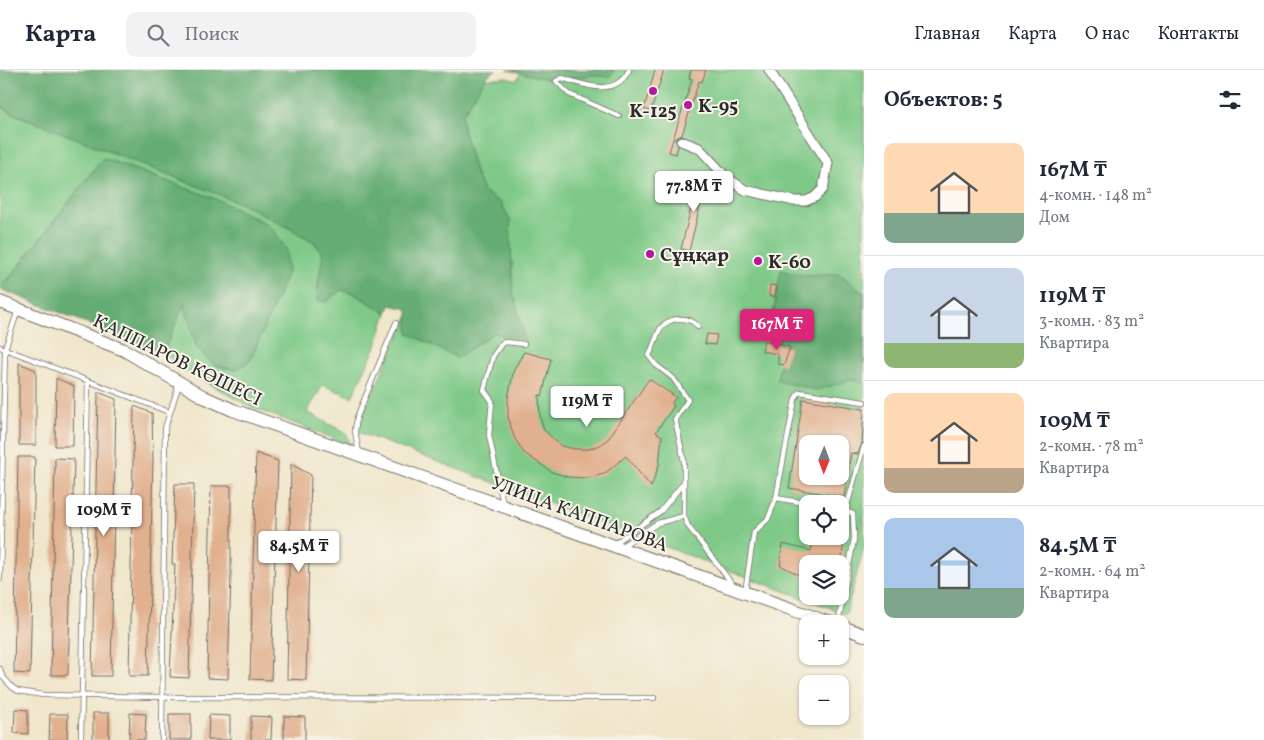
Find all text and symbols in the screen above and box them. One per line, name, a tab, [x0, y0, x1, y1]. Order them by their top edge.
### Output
search box	[126, 12, 476, 57]
text: Карта	[25, 18, 96, 52]
icon: search	[144, 21, 172, 49]
text: Поиск	[184, 22, 239, 48]
text: Главная	[914, 22, 980, 47]
text: Карта	[1008, 22, 1057, 47]
text: О нас	[1085, 22, 1130, 47]
text: Контакты	[1158, 22, 1239, 47]
marker: K-125	[647, 85, 659, 97]
text: Объектов: 5	[884, 86, 1003, 115]
icon: filters	[1216, 86, 1244, 114]
place label: K-95	[698, 94, 738, 120]
place label: K-125	[629, 99, 677, 125]
marker: K-95	[682, 99, 694, 111]
text: 167M ₸	[1039, 156, 1107, 185]
icon: home	[924, 163, 984, 223]
pin: 77.8M ₸	[648, 170, 740, 213]
text: 77.8M ₸	[666, 176, 722, 198]
text: 4-комн. · 148 m²	[1039, 185, 1152, 207]
text: Дом	[1039, 207, 1070, 229]
place label: Сұңқар	[660, 243, 729, 269]
marker: Сұңқар	[644, 248, 656, 260]
place label: K-60	[768, 250, 811, 276]
marker: K-60	[752, 255, 764, 267]
text: 119M ₸	[1039, 282, 1106, 311]
icon: home	[924, 288, 984, 348]
pin: 167M ₸	[736, 308, 818, 351]
street label: ҚАППАРОВ КӨШЕСІ	[88, 309, 266, 413]
text: 3-комн. · 83 m²	[1039, 311, 1144, 333]
text: 167M ₸	[751, 314, 803, 336]
text: Квартира	[1039, 333, 1109, 355]
pin: 119M ₸	[546, 386, 628, 428]
text: 119M ₸	[562, 391, 612, 413]
text: 109M ₸	[1039, 407, 1110, 436]
icon: home	[924, 413, 984, 473]
north arrow	[799, 435, 849, 485]
map controls	[799, 435, 849, 725]
text: 2-комн. · 78 m²	[1039, 436, 1144, 458]
text: Квартира	[1039, 458, 1109, 480]
street label: УЛИЦА КАППАРОВА	[487, 471, 672, 559]
pin: 109M ₸	[63, 494, 145, 537]
button: locate	[799, 495, 849, 545]
text: 109M ₸	[77, 500, 131, 522]
pin: 84.5M ₸	[253, 530, 345, 573]
text: 84.5M ₸	[1039, 532, 1117, 561]
text: 84.5M ₸	[269, 536, 329, 558]
icon: home	[924, 538, 984, 598]
button: layers	[799, 555, 849, 605]
text: 2-комн. · 64 m²	[1039, 561, 1145, 583]
text: Квартира	[1039, 583, 1109, 605]
button: +	[799, 615, 849, 665]
button: −	[799, 675, 849, 725]

